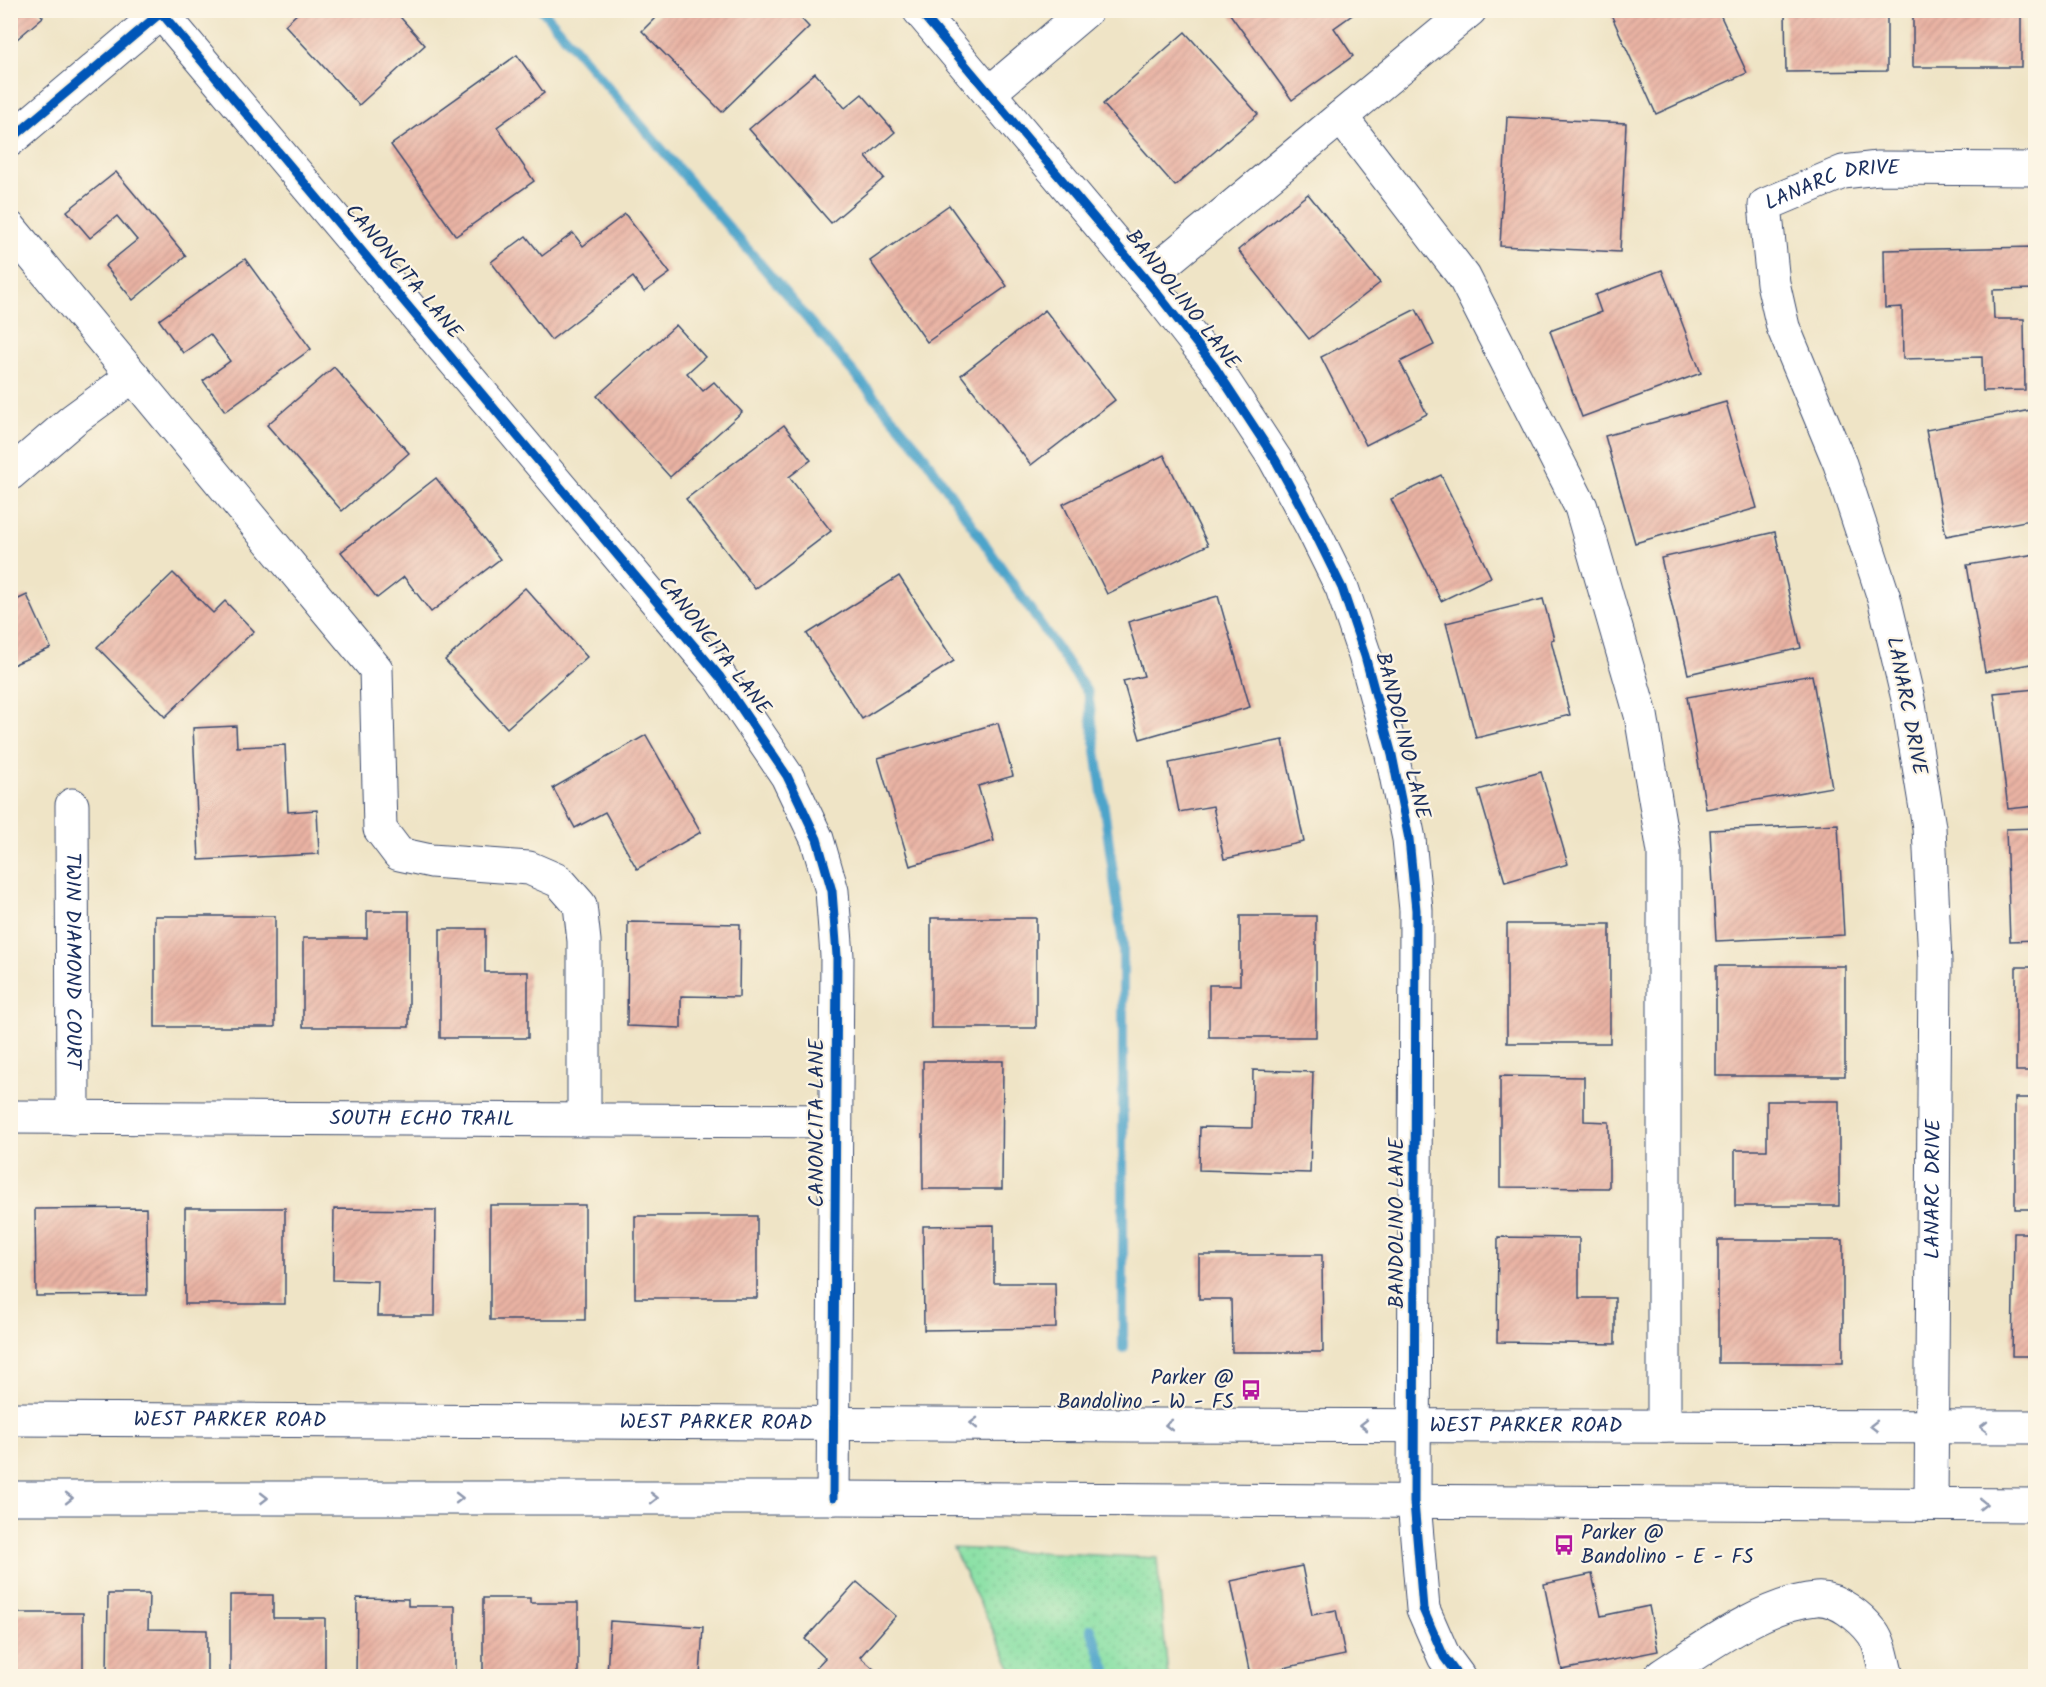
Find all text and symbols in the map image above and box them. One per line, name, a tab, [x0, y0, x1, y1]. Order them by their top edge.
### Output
street label: LANARC DRIVE	[1760, 151, 1900, 220]
street label: CANONCITA LANE	[336, 197, 470, 348]
street label: BANDOLINO LANE	[1116, 222, 1248, 378]
street label: CANONCITA LANE	[649, 569, 779, 723]
street label: LANARC DRIVE	[1876, 634, 1936, 779]
street label: BANDOLINO LANE	[1365, 649, 1439, 824]
street label: TWIN DIAMOND COURT	[56, 853, 89, 1071]
street label: CANONCITA LANE	[801, 1038, 834, 1207]
street label: SOUTH ECHO TRAIL	[329, 1102, 515, 1136]
street label: LANARC DRIVE	[1916, 1118, 1950, 1259]
street label: BANDOLINO LANE	[1381, 1137, 1414, 1309]
place label: Parker @ Bandolino - W - FS	[1057, 1362, 1234, 1419]
bus stop icon: Parker @ Bandolino - W - FS	[1239, 1378, 1263, 1402]
street label: WEST PARKER ROAD	[133, 1403, 327, 1437]
street label: WEST PARKER ROAD	[619, 1406, 813, 1440]
street label: WEST PARKER ROAD	[1430, 1409, 1622, 1443]
one-way arrow	[969, 1417, 978, 1429]
one-way arrow	[1164, 1419, 1173, 1431]
one-way arrow	[1359, 1419, 1368, 1431]
one-way arrow	[1869, 1420, 1878, 1432]
one-way arrow	[1979, 1420, 1988, 1433]
one-way arrow	[64, 1492, 73, 1504]
one-way arrow	[259, 1492, 268, 1504]
one-way arrow	[454, 1492, 463, 1504]
one-way arrow	[649, 1492, 658, 1504]
one-way arrow	[1979, 1498, 1988, 1510]
place label: Parker @ Bandolino - E - FS	[1581, 1517, 1754, 1574]
bus stop icon: Parker @ Bandolino - E - FS	[1552, 1533, 1576, 1557]

